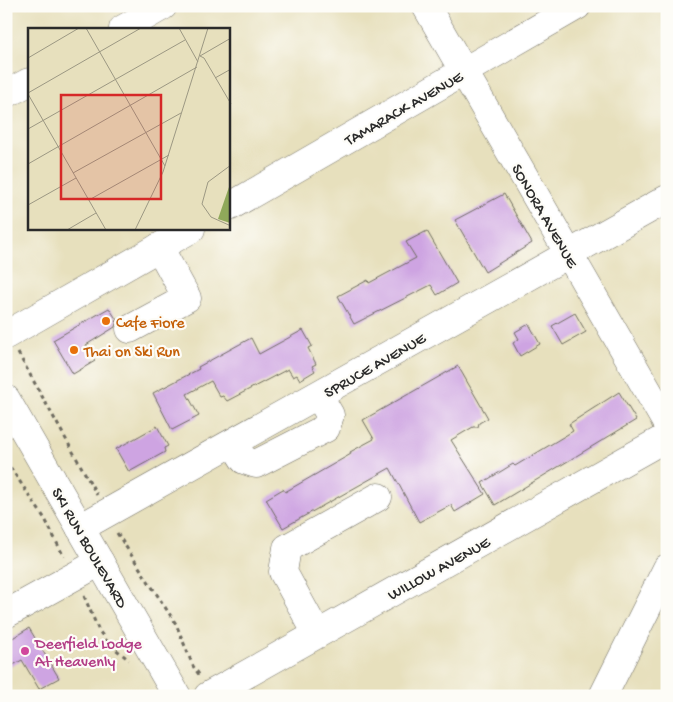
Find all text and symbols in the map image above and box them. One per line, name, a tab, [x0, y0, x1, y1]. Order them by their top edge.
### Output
inset map	[28, 28, 230, 230]
street label: TAMARACK AVENUE	[341, 68, 468, 152]
street label: SONORA AVENUE	[506, 161, 581, 273]
marker: Cafe Fiore	[100, 315, 112, 327]
place label: Cafe Fiore	[116, 315, 185, 334]
street label: SPRUCE AVENUE	[322, 330, 431, 404]
marker: Thai on Ski Run	[68, 344, 80, 356]
place label: Thai on Ski Run	[83, 344, 180, 363]
street label: SKI RUN BOULEVARD	[46, 485, 130, 613]
street label: WILLOW AVENUE	[385, 534, 495, 606]
place label: Deerfield Lodge At Heavenly	[34, 636, 143, 673]
marker: Deerfield Lodge At Heavenly	[19, 645, 31, 657]

